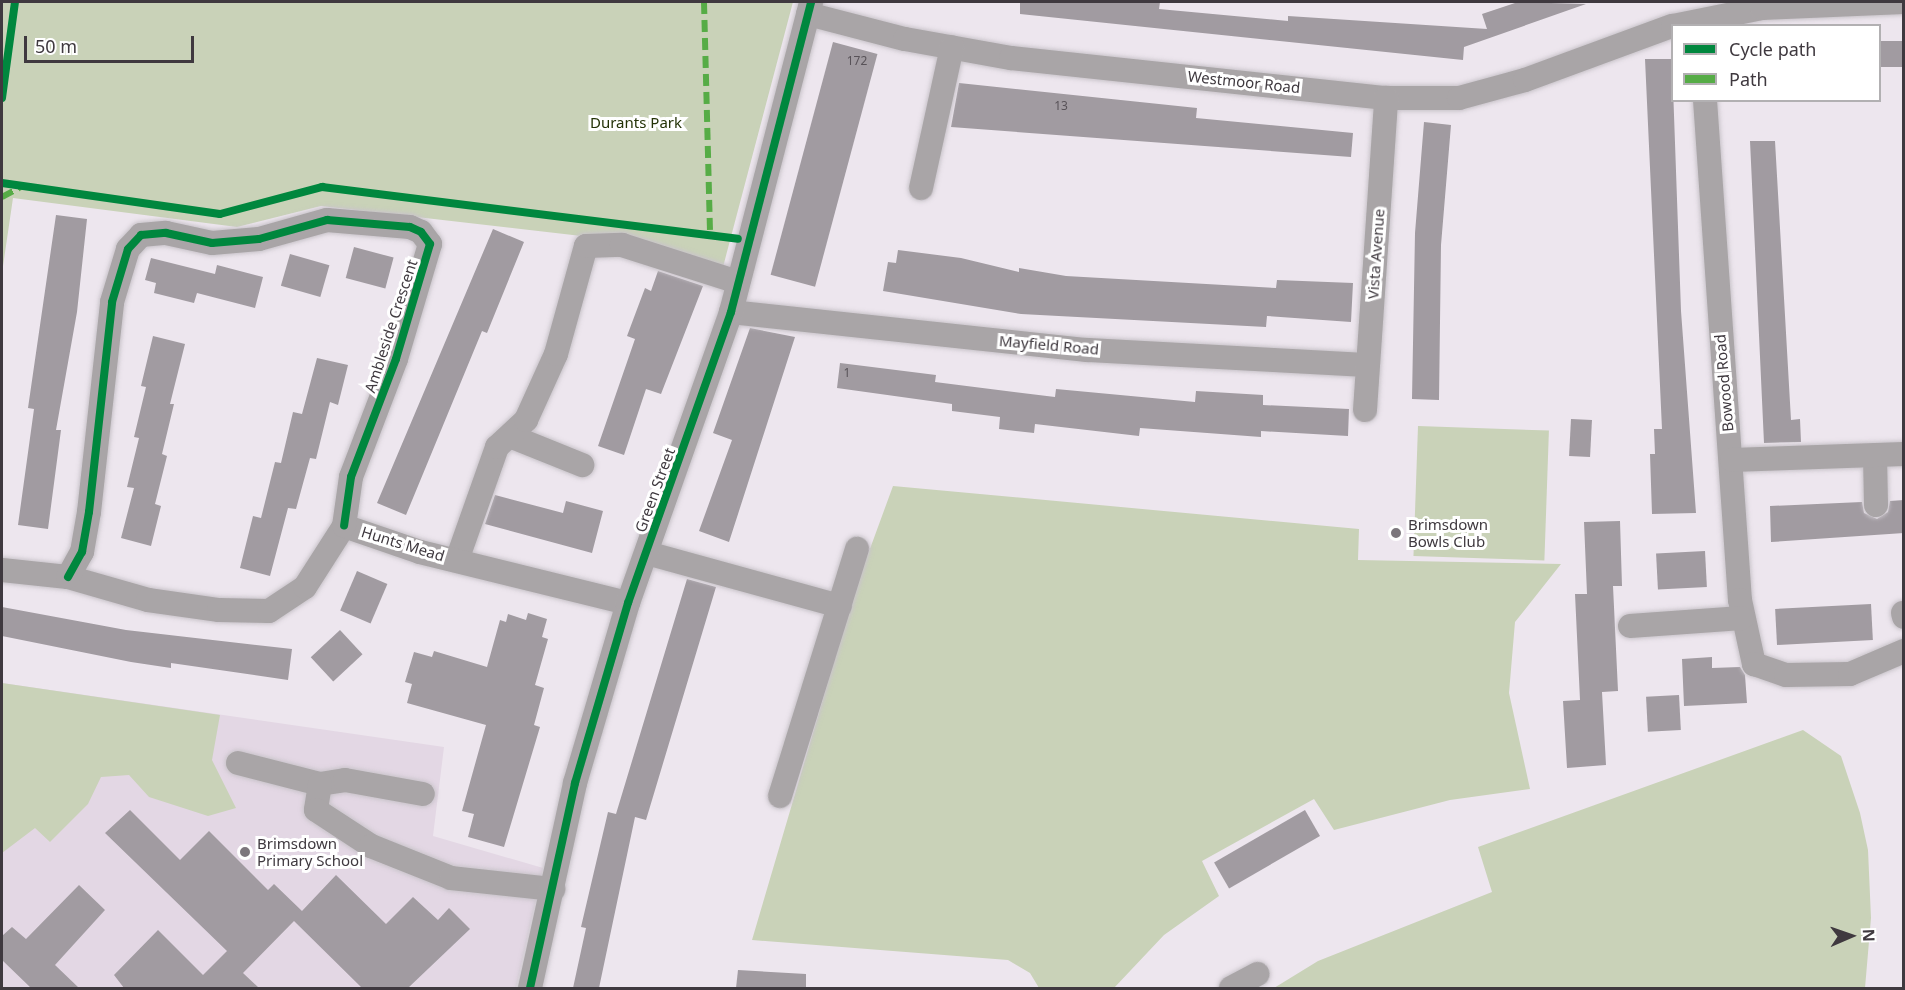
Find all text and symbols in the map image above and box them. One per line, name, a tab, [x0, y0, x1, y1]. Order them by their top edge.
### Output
scale bar	[27, 24, 196, 62]
legend	[1671, 24, 1881, 102]
text: 50 m	[35, 34, 77, 58]
text: Cycle path	[1729, 37, 1816, 61]
house number: 172	[847, 54, 867, 68]
street label: Westmoor Road	[1187, 67, 1301, 97]
text: Path	[1729, 67, 1768, 91]
house number: 13	[1054, 99, 1068, 113]
park label: Durants Park	[590, 114, 682, 132]
street label: Vista Avenue	[1364, 208, 1388, 300]
street label: Ambleside Crescent	[361, 257, 421, 395]
street label: Mayfield Road	[998, 332, 1100, 358]
street label: Bowood Road	[1711, 334, 1737, 432]
house number: 1	[844, 366, 850, 380]
street label: Green Street	[631, 445, 679, 535]
place label: Brimsdown Bowls Club	[1408, 515, 1488, 550]
street label: Hunts Mead	[359, 523, 447, 565]
marker: Brimsdown Bowls Club	[1389, 526, 1403, 540]
place label: Brimsdown Primary School	[257, 834, 363, 869]
marker: Brimsdown Primary School	[238, 845, 252, 859]
north arrow	[1821, 906, 1881, 966]
text: N	[1858, 928, 1880, 942]

